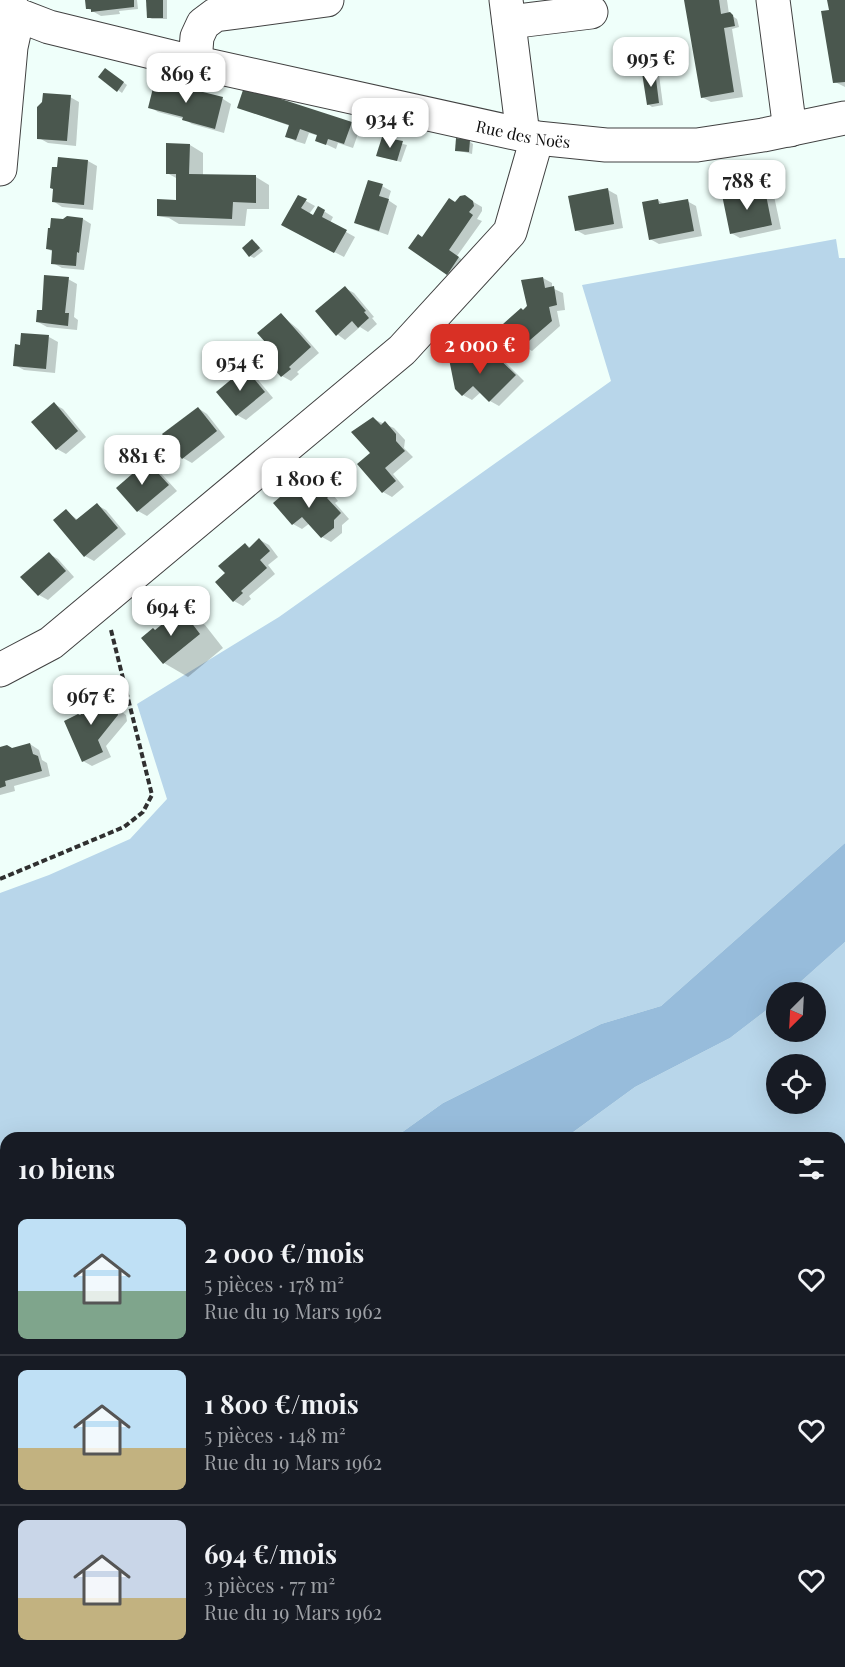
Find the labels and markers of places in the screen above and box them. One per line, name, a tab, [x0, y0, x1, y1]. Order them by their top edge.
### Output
pin: 995 €	[609, 37, 693, 88]
pin: 869 €	[144, 53, 228, 104]
pin: 934 €	[348, 98, 432, 149]
pin: 788 €	[705, 160, 789, 211]
pin: 2 000 €	[425, 324, 535, 375]
pin: 954 €	[198, 341, 282, 392]
pin: 881 €	[100, 435, 184, 486]
pin: 1 800 €	[254, 458, 364, 509]
pin: 694 €	[129, 586, 213, 637]
pin: 967 €	[49, 675, 133, 726]

